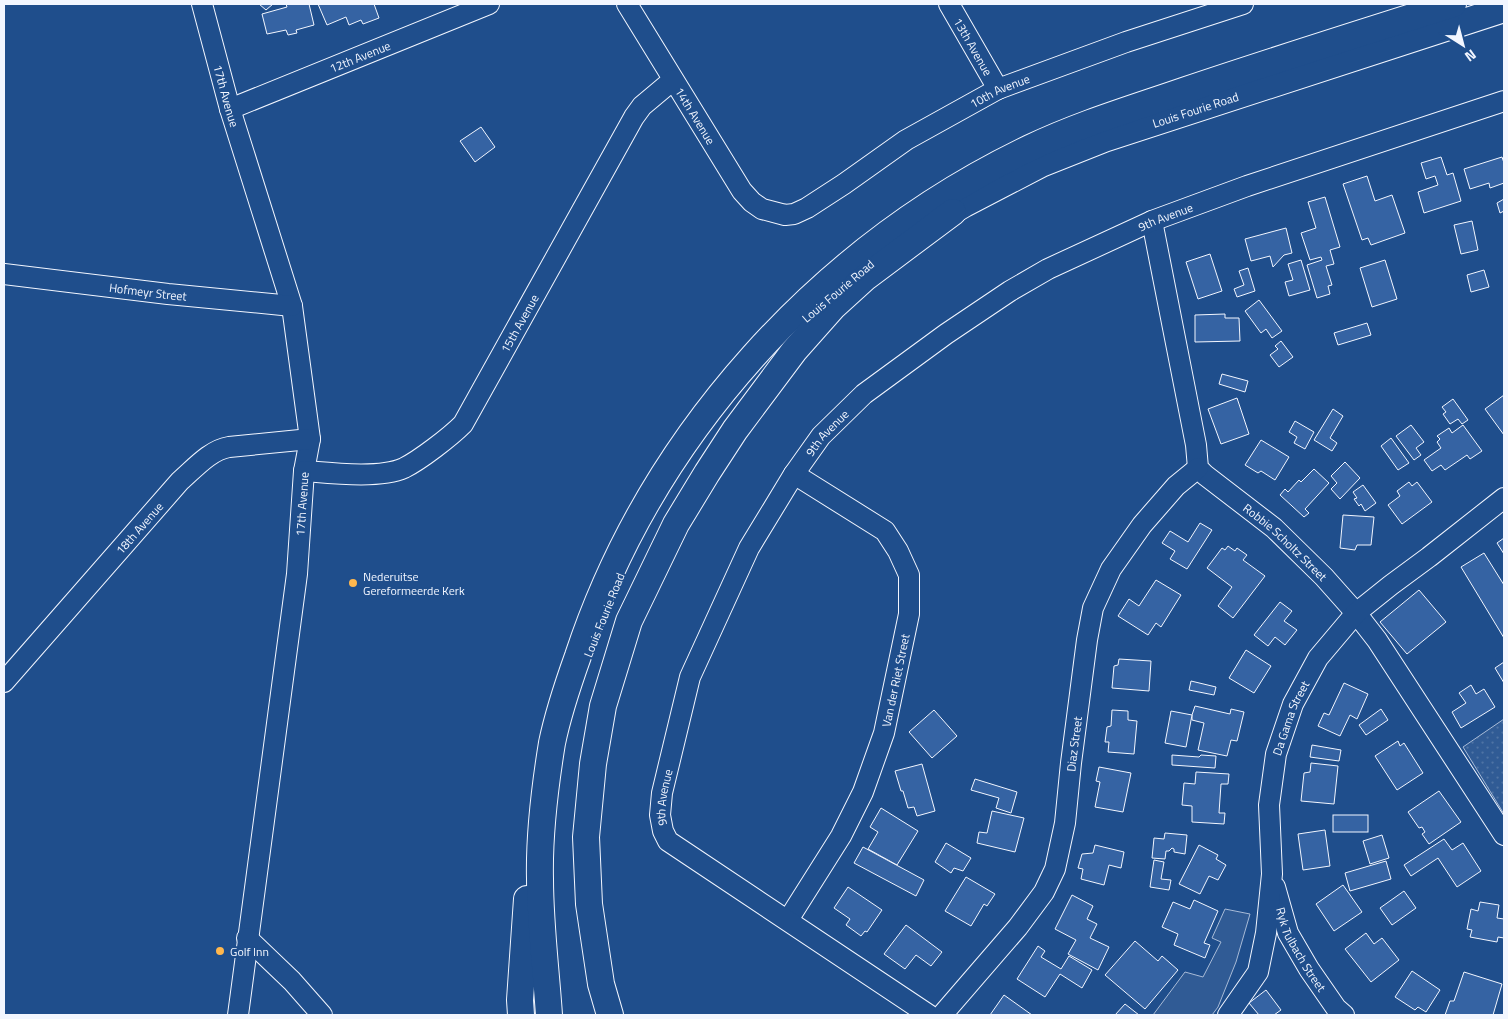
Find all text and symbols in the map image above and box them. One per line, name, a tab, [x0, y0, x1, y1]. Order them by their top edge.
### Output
street label: 13th Avenue	[949, 14, 998, 79]
north arrow	[1438, 20, 1488, 70]
street label: 12th Avenue	[326, 36, 393, 77]
text: N	[1461, 45, 1481, 67]
street label: 17th Avenue	[209, 62, 245, 130]
street label: 10th Avenue	[966, 69, 1032, 112]
street label: 14th Avenue	[671, 83, 721, 148]
street label: Louis Fourie Road	[1150, 86, 1241, 132]
street label: 9th Avenue	[1135, 197, 1196, 236]
street label: Louis Fourie Road	[798, 255, 878, 327]
street label: Hofmeyr Street	[108, 277, 188, 305]
street label: 15th Avenue	[495, 291, 543, 356]
street label: 9th Avenue	[800, 405, 853, 460]
street label: 17th Avenue	[290, 471, 314, 537]
street label: 18th Avenue	[111, 497, 167, 558]
street label: Robbie Scholtz Street	[1239, 498, 1333, 586]
place label: Nederuitse Gereformeerde Kerk	[363, 567, 465, 600]
street label: Louis Fourie Road	[578, 570, 630, 660]
marker: Nederuitse Gereformeerde Kerk	[347, 577, 359, 589]
street label: Van der Riet Street	[876, 631, 914, 729]
street label: Da Gama Street	[1267, 676, 1314, 758]
street label: Diaz Street	[1061, 714, 1087, 772]
street label: 9th Avenue	[651, 767, 677, 828]
street label: Ryk Tulbach Street	[1272, 905, 1332, 996]
place label: Golf Inn	[230, 942, 269, 961]
marker: Golf Inn	[214, 945, 226, 957]

